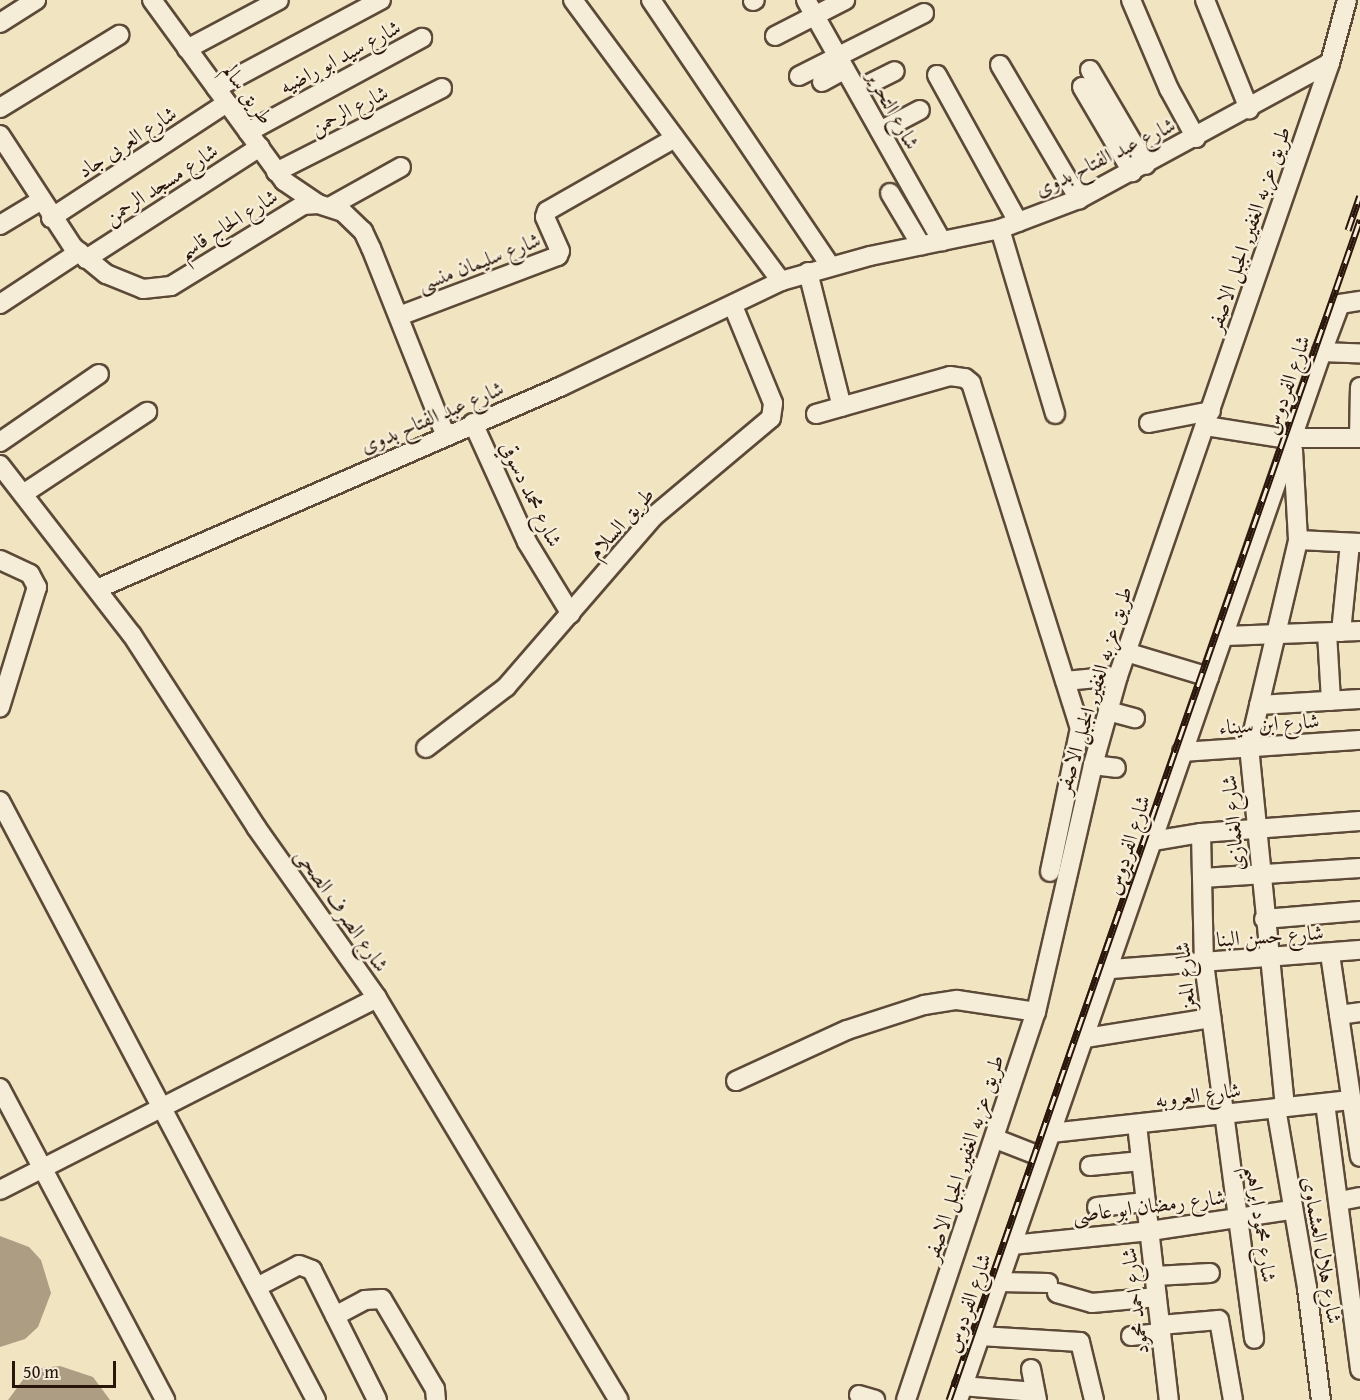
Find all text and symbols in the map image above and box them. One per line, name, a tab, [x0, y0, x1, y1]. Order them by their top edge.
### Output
street label: شارع سيد ابو راضيه	[275, 14, 405, 100]
street label: طريق سالم	[218, 59, 278, 129]
street label: شارع التحرير	[861, 66, 925, 154]
street label: شارع الرحمن	[306, 80, 392, 140]
street label: شارع العربى جاد	[73, 101, 181, 183]
street label: شارع عبد الفتاح بدوى	[1031, 112, 1179, 202]
street label: طريق عزبه الغفير, الجبل الاصفر	[1202, 123, 1296, 335]
street label: شارع مسجد الرحمن	[99, 138, 223, 230]
street label: شارع الحاج قاسم	[174, 184, 282, 264]
street label: شارع سليمان منسى	[414, 227, 544, 297]
street label: شارع الفردوس	[1258, 332, 1316, 438]
street label: شارع عبد الفتاح بدوى	[356, 375, 508, 459]
street label: شارع محمد دسوقي	[495, 437, 567, 551]
street label: طريق السلام	[582, 482, 660, 564]
street label: طريق عزبه الغفير, الجبل الاصفر	[1050, 583, 1138, 797]
street label: شارع ابن سيناء	[1218, 708, 1320, 740]
street label: شارع الغمازى	[1216, 774, 1250, 872]
street label: شارع الفردوس	[1100, 792, 1156, 898]
street label: شارع الصرف الصحى	[290, 843, 394, 977]
street label: شارع حسن البنا	[1215, 920, 1325, 952]
street label: شارع المعز	[1169, 941, 1201, 1011]
street label: طريق عزبه الغفير, الجبل الاصفر	[919, 1052, 1009, 1264]
street label: شارع العروبه	[1154, 1077, 1242, 1113]
street label: شارع محمود ابراهيم	[1240, 1164, 1282, 1284]
street label: شارع هلال العشماوى	[1297, 1174, 1347, 1326]
street label: شارع رمضان ابو عاصى	[1071, 1184, 1227, 1228]
street label: شارع احمد محمود	[1116, 1246, 1154, 1356]
street label: شارع الفردوس	[939, 1250, 997, 1356]
scale bar	[15, 1349, 118, 1387]
text: 50 m	[23, 1358, 59, 1385]

